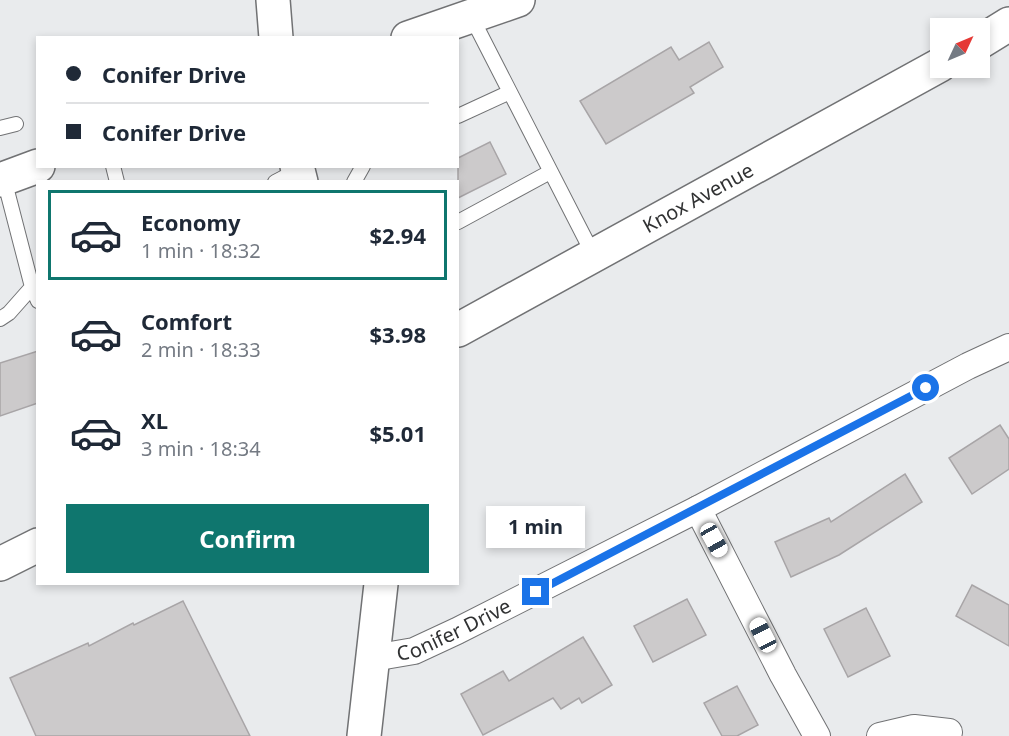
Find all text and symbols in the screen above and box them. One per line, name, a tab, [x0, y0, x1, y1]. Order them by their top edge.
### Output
north arrow	[930, 18, 990, 78]
map controls	[930, 18, 990, 78]
text: Conifer Drive	[102, 59, 246, 89]
text: Conifer Drive	[102, 117, 246, 147]
street label: Knox Avenue	[638, 156, 758, 239]
text: Economy	[141, 207, 240, 237]
icon: car	[69, 208, 123, 262]
text: $2.94	[369, 220, 426, 250]
text: 1 min · 18:32	[141, 237, 261, 264]
text: Comfort	[141, 306, 232, 336]
icon: car	[69, 307, 123, 361]
text: $3.98	[369, 319, 426, 349]
text: 2 min · 18:33	[141, 336, 261, 363]
route start	[912, 374, 939, 401]
text: XL	[141, 405, 168, 435]
icon: car	[69, 406, 123, 460]
text: $5.01	[369, 418, 426, 448]
text: 3 min · 18:34	[141, 435, 261, 462]
button: Confirm	[66, 504, 429, 573]
callout: 1 min	[486, 505, 586, 547]
text: 1 min	[508, 513, 563, 540]
car	[697, 520, 731, 560]
route end	[522, 578, 549, 605]
street label: Conifer Drive	[395, 592, 515, 667]
car	[747, 615, 779, 655]

